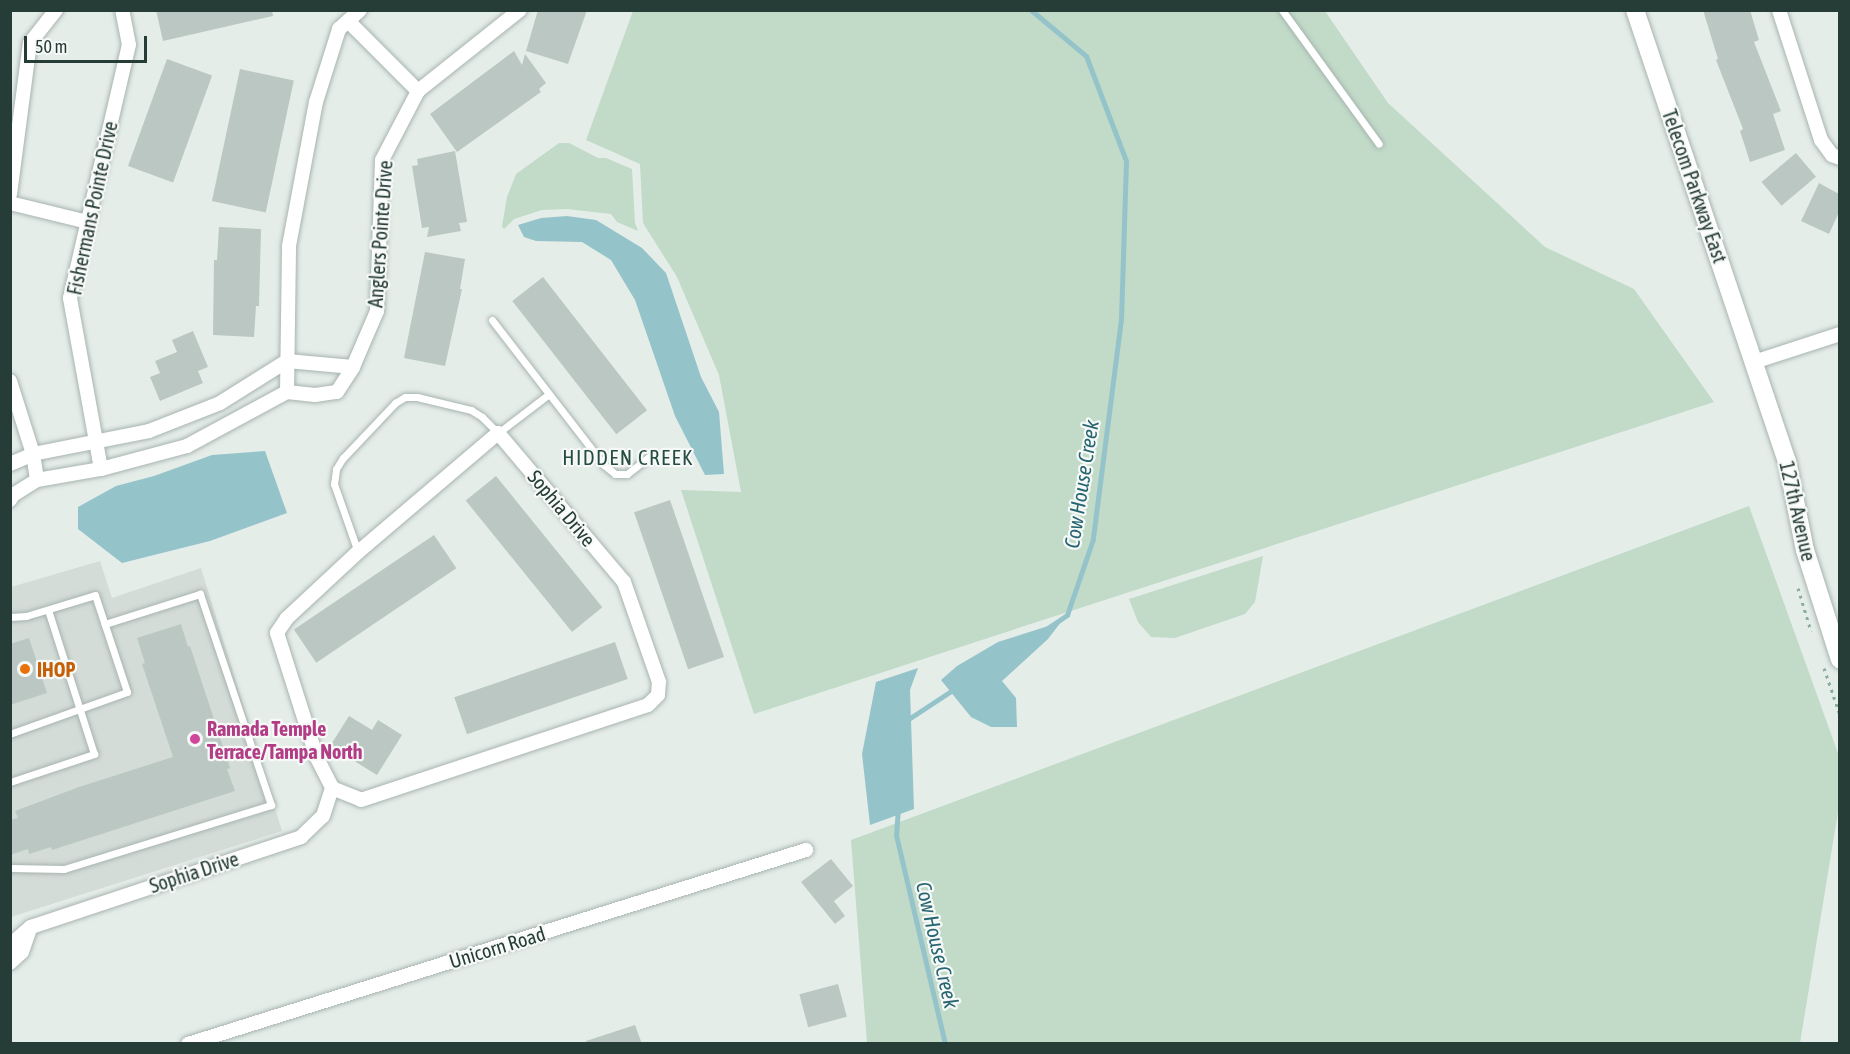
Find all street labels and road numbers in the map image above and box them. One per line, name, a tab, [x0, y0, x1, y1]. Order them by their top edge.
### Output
street label: Telecom Parkway East	[1657, 106, 1733, 266]
street label: Fishermans Pointe Drive	[62, 119, 122, 297]
street label: Anglers Pointe Drive	[363, 160, 397, 308]
street label: 127th Avenue	[1775, 459, 1821, 563]
street label: Sophia Drive	[523, 465, 601, 551]
street label: Sophia Drive	[146, 846, 242, 898]
street label: Unicorn Road	[446, 921, 548, 973]

